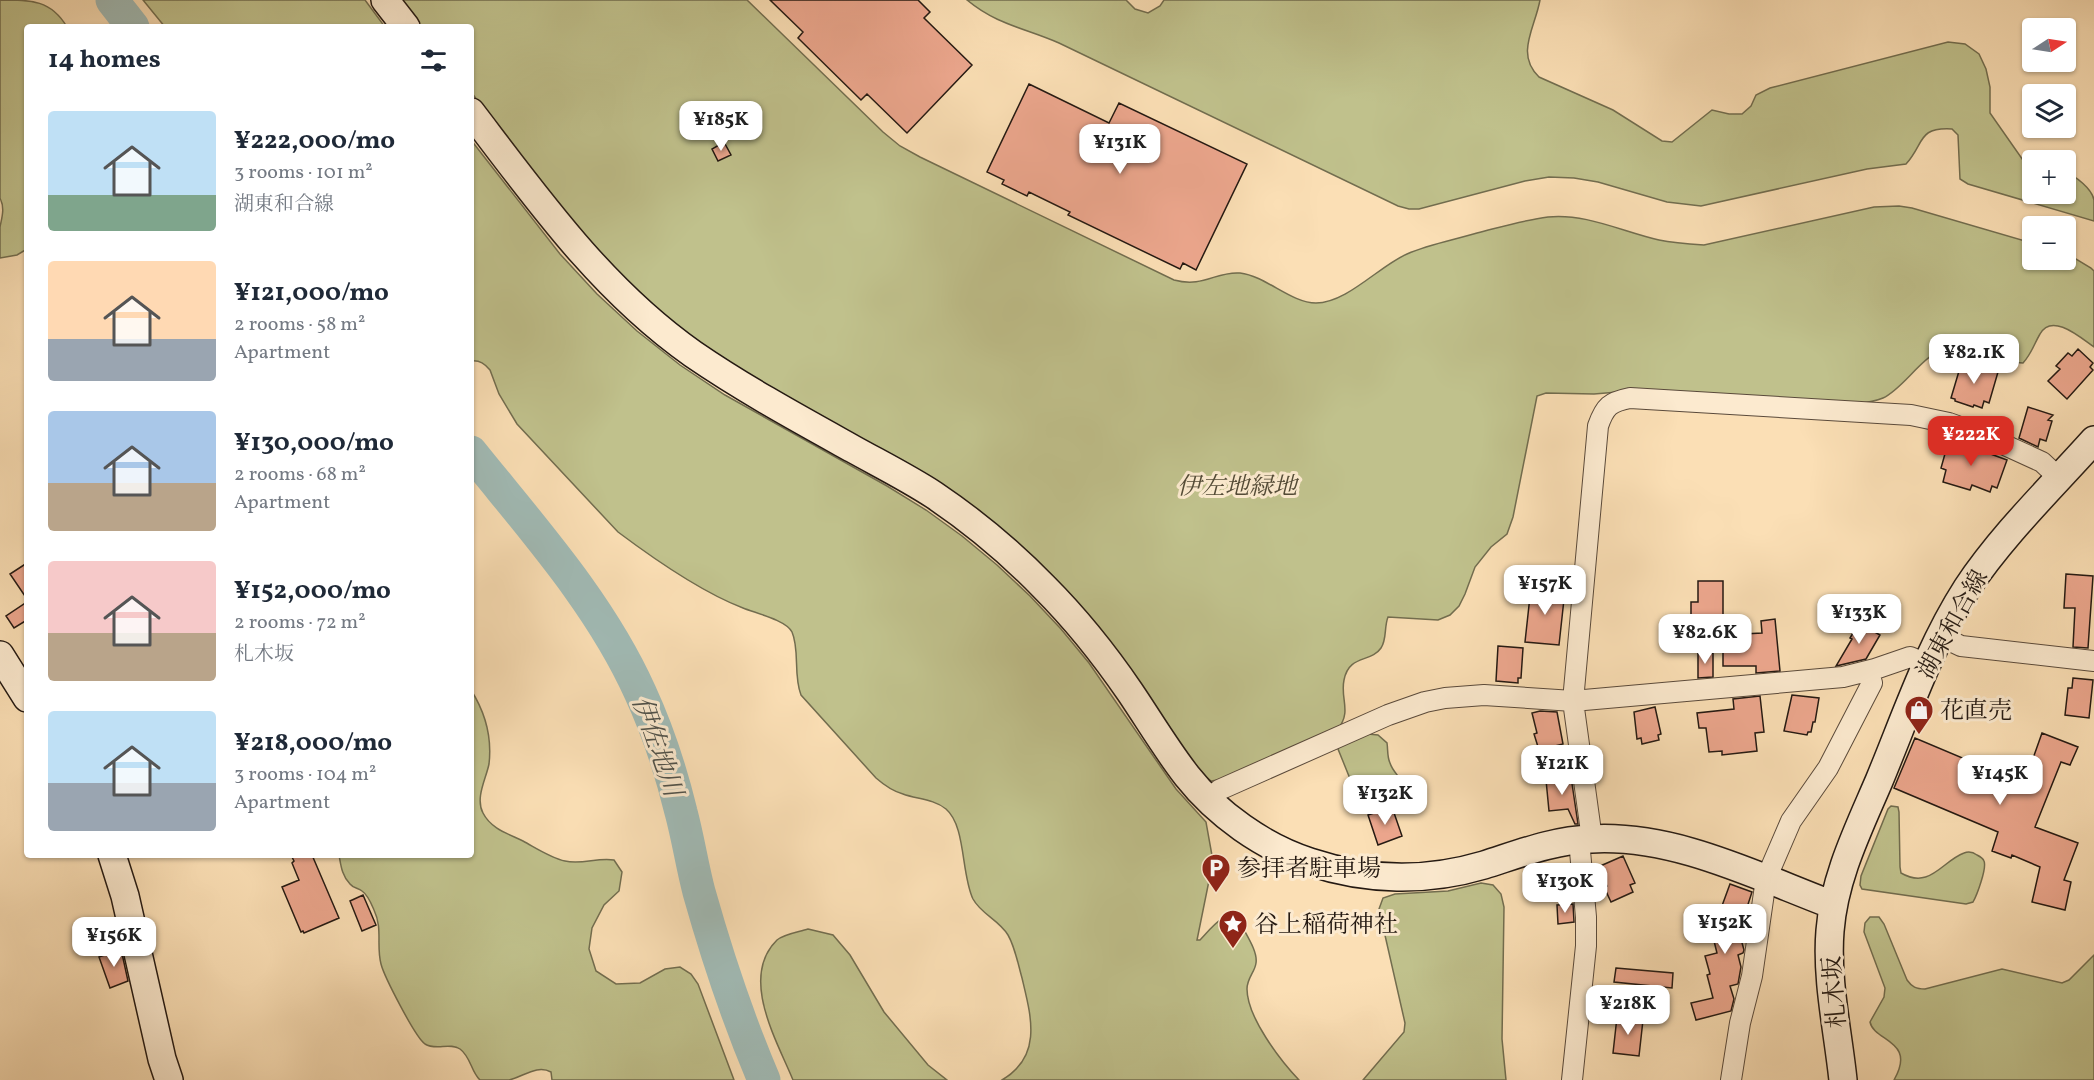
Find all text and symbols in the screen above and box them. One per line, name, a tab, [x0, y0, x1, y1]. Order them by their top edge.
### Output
north arrow	[2022, 18, 2076, 72]
map controls	[2022, 18, 2076, 270]
text: 14 homes	[48, 42, 161, 78]
icon: filters	[417, 44, 450, 77]
button: layers	[2022, 84, 2076, 138]
pin: ¥185K	[679, 101, 763, 152]
text: ¥185K	[693, 106, 749, 134]
text: ¥222,000/mo	[234, 123, 395, 159]
pin: ¥131K	[1078, 124, 1162, 175]
text: ¥131K	[1093, 129, 1147, 157]
icon: home	[96, 135, 168, 207]
button: +	[2022, 150, 2076, 204]
text: 3 rooms · 101 m²	[234, 159, 373, 187]
text: 湖東和合線	[234, 191, 334, 219]
button: −	[2022, 216, 2076, 270]
text: ¥121,000/mo	[234, 275, 389, 311]
icon: home	[96, 285, 168, 357]
text: 2 rooms · 58 m²	[234, 311, 365, 339]
pin: ¥82.1K	[1925, 334, 2023, 385]
text: Apartment	[234, 339, 330, 367]
text: ¥82.1K	[1943, 339, 2005, 367]
pin: ¥222K	[1929, 416, 2013, 467]
text: ¥222K	[1942, 421, 2000, 449]
text: ¥130,000/mo	[234, 425, 394, 461]
icon: home	[96, 435, 168, 507]
text: 2 rooms · 68 m²	[234, 461, 366, 489]
park label: 伊左地緑地	[1177, 471, 1300, 505]
text: Apartment	[234, 489, 330, 517]
street label: 湖東和合線	[1910, 564, 1998, 686]
pin: ¥157K	[1503, 565, 1587, 616]
text: ¥157K	[1518, 570, 1572, 598]
text: ¥152,000/mo	[234, 573, 391, 609]
icon: home	[96, 585, 168, 657]
pin: ¥133K	[1817, 594, 1901, 645]
text: ¥133K	[1831, 599, 1887, 627]
text: 2 rooms · 72 m²	[234, 609, 366, 637]
pin: ¥82.6K	[1656, 614, 1754, 665]
text: ¥82.6K	[1673, 619, 1737, 647]
text: 札木坂	[234, 641, 294, 669]
water label: 伊佐地川	[622, 692, 691, 805]
shop icon: 花直売	[1903, 694, 1935, 736]
place label: 花直売	[1940, 695, 2012, 729]
text: ¥218,000/mo	[234, 725, 392, 761]
icon: home	[96, 735, 168, 807]
pin: ¥121K	[1520, 745, 1604, 796]
text: ¥121K	[1535, 750, 1589, 778]
pin: ¥145K	[1958, 755, 2042, 806]
text: ¥145K	[1972, 760, 2028, 788]
text: 3 rooms · 104 m²	[234, 761, 376, 789]
pin: ¥132K	[1343, 775, 1427, 826]
text: ¥132K	[1357, 780, 1413, 808]
text: Apartment	[234, 789, 330, 817]
parking icon: 参拝者駐車場	[1200, 852, 1232, 894]
place label: 参拝者駐車場	[1237, 853, 1381, 887]
pin: ¥130K	[1523, 863, 1607, 914]
text: ¥130K	[1536, 868, 1594, 896]
pin: ¥152K	[1683, 904, 1767, 955]
place icon: 谷上稲荷神社	[1217, 908, 1249, 950]
place label: 谷上稲荷神社	[1254, 909, 1398, 943]
text: ¥152K	[1697, 909, 1753, 937]
pin: ¥156K	[72, 917, 156, 968]
text: ¥156K	[86, 922, 142, 950]
street label: 札木坂	[1816, 954, 1856, 1029]
pin: ¥218K	[1586, 985, 1670, 1036]
text: ¥218K	[1600, 990, 1656, 1018]

